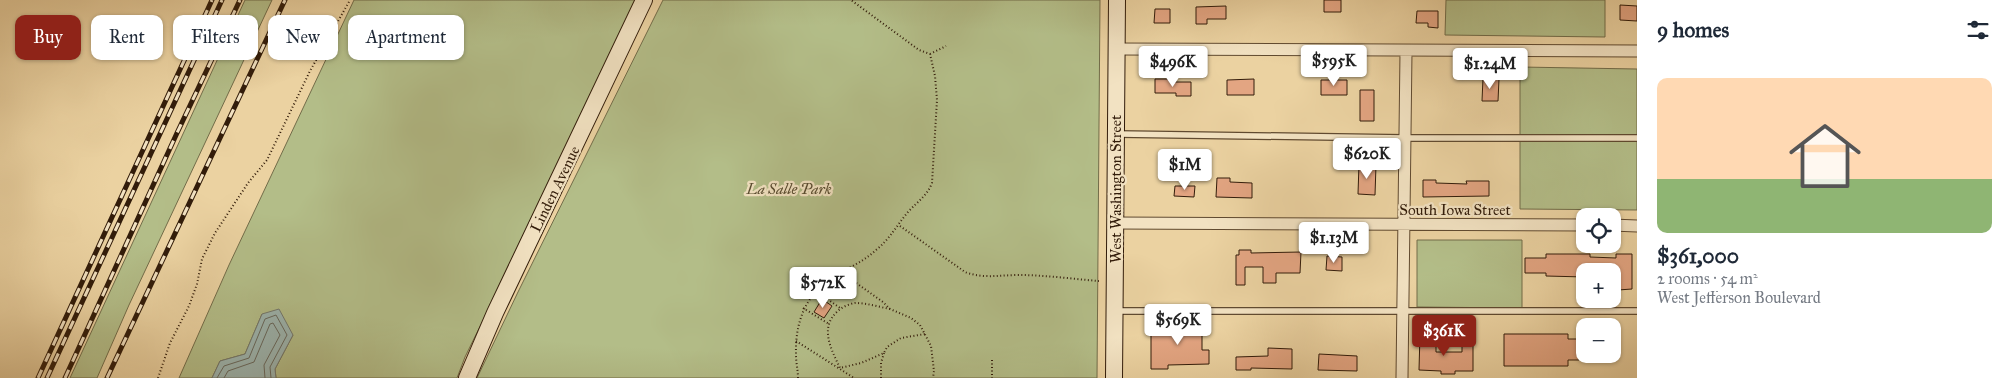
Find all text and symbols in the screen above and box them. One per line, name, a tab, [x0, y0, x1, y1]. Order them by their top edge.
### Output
chip: Buy	[15, 15, 81, 60]
chip: Rent	[91, 15, 163, 60]
chip: Filters	[173, 15, 258, 60]
chip: New	[268, 15, 338, 60]
chip: Apartment	[348, 15, 464, 60]
icon: filters	[1964, 16, 1992, 44]
text: 9 homes	[1657, 17, 1729, 43]
pin: $595K	[1299, 44, 1369, 87]
pin: $496K	[1138, 46, 1208, 88]
pin: $1.24M	[1449, 48, 1531, 90]
text: $595K	[1312, 51, 1356, 70]
text: $496K	[1150, 52, 1196, 71]
text: $1.24M	[1464, 54, 1516, 73]
icon: home	[1780, 111, 1870, 201]
street label: West Washington Street	[1107, 114, 1125, 263]
pin: $620K	[1332, 138, 1402, 180]
street label: Linden Avenue	[526, 143, 584, 235]
text: $620K	[1344, 144, 1390, 163]
pin: $1M	[1161, 148, 1209, 191]
text: $1M	[1169, 155, 1201, 174]
park label: La Salle Park	[746, 180, 832, 198]
street label: South Iowa Street	[1399, 201, 1511, 219]
map controls	[1576, 208, 1621, 363]
button: locate	[1576, 208, 1621, 253]
pin: $1.13M	[1293, 222, 1375, 264]
text: $1.13M	[1310, 228, 1358, 247]
text: $361,000	[1657, 243, 1739, 269]
button: +	[1576, 263, 1621, 308]
pin: $572K	[788, 266, 858, 309]
text: 2 rooms · 54 m²	[1657, 269, 1758, 288]
text: $572K	[801, 273, 845, 292]
text: West Jefferson Boulevard	[1657, 288, 1821, 307]
pin: $569K	[1143, 304, 1213, 346]
text: $569K	[1155, 310, 1201, 329]
pin: $361K	[1409, 314, 1479, 357]
button: −	[1576, 318, 1621, 363]
text: $361K	[1423, 321, 1465, 340]

